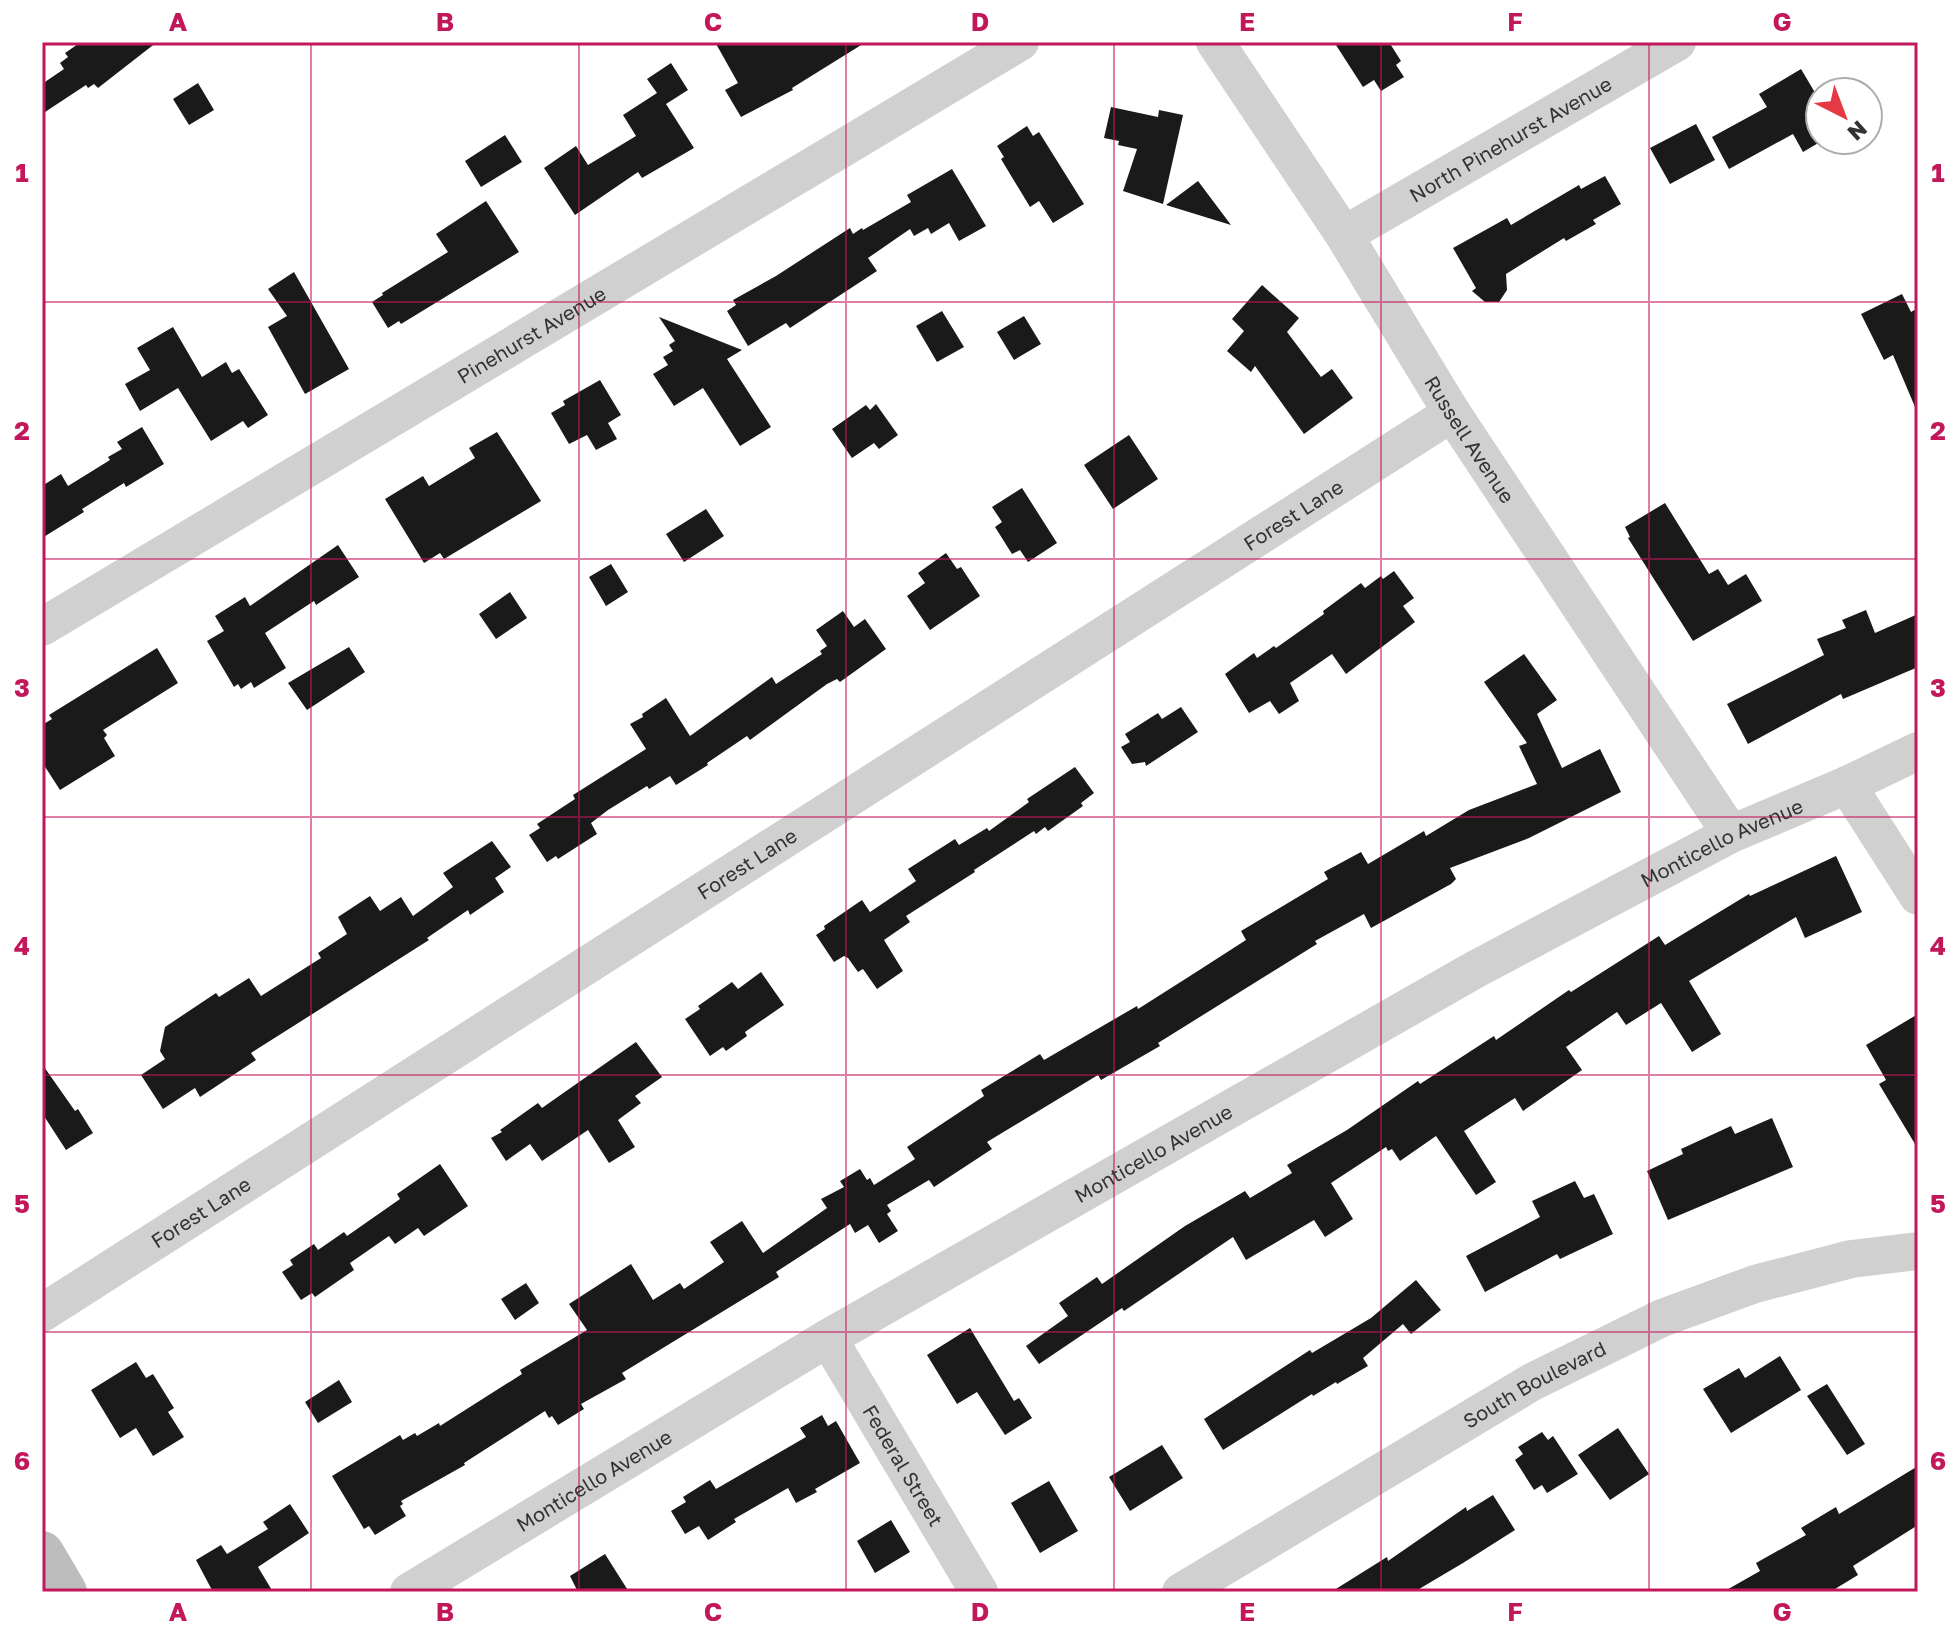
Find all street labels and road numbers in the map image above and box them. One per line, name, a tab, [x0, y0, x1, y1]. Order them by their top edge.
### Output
street label: North Pinehurst Avenue	[1405, 71, 1615, 207]
street label: Pinehurst Avenue	[453, 281, 610, 388]
street label: Russell Avenue	[1420, 371, 1520, 507]
street label: Forest Lane	[1239, 474, 1347, 555]
street label: Monticello Avenue	[1636, 793, 1806, 892]
street label: Forest Lane	[692, 823, 801, 904]
street label: Monticello Avenue	[1070, 1099, 1236, 1207]
street label: Forest Lane	[146, 1171, 255, 1252]
street label: South Boulevard	[1458, 1336, 1610, 1433]
street label: Federal Street	[858, 1400, 949, 1530]
street label: Monticello Avenue	[512, 1424, 676, 1536]

